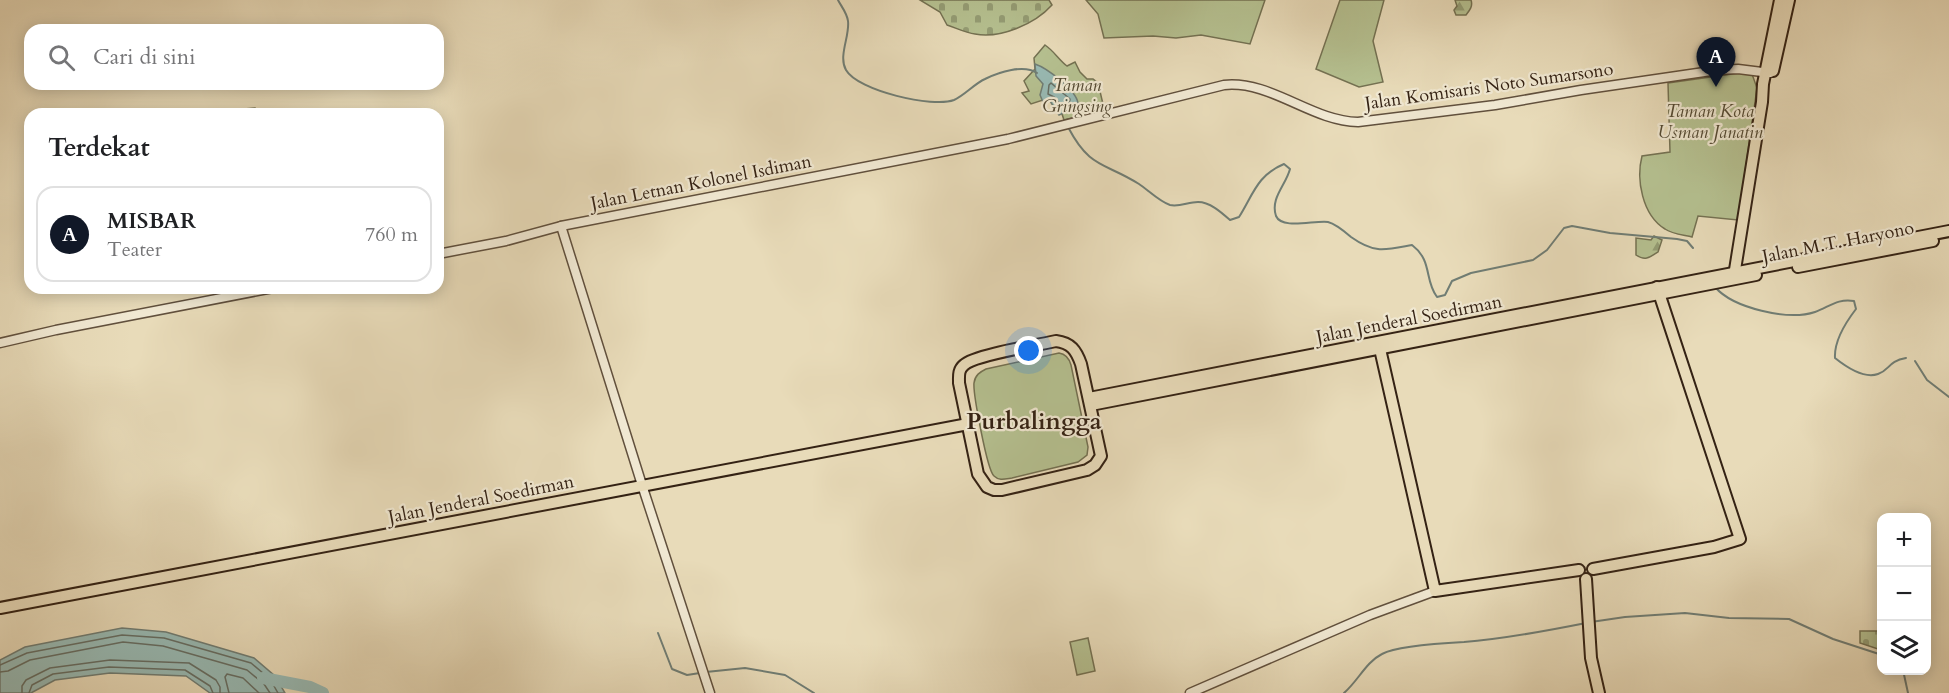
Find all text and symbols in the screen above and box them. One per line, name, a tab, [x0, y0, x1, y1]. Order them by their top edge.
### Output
search box	[24, 24, 444, 90]
pin: A	[1696, 38, 1736, 87]
icon: search	[45, 41, 78, 74]
text: Cari di sini	[93, 42, 196, 72]
street label: Jalan Komisaris Noto Sumarsono	[1360, 57, 1615, 117]
park label: Taman Gringsing	[1042, 73, 1112, 119]
park label: Taman Kota Usman Janatin	[1657, 99, 1763, 145]
text: Terdekat	[48, 130, 150, 165]
street label: Jalan Letnan Kolonel Isdiman	[586, 149, 814, 217]
text: MISBAR	[107, 206, 196, 236]
street label: Jalan M.T. Haryono	[1757, 215, 1916, 270]
text: A	[62, 221, 77, 248]
text: 760 m	[365, 221, 418, 248]
text: Teater	[107, 236, 162, 263]
street label: Jalan Jenderal Soedirman	[1311, 289, 1505, 350]
your location	[1014, 336, 1043, 365]
district label: Purbalingga	[966, 405, 1102, 438]
street label: Jalan Jenderal Soedirman	[383, 469, 577, 530]
map controls	[1877, 513, 1931, 675]
button: +	[1877, 513, 1931, 567]
button: −	[1877, 567, 1931, 621]
button: layers	[1877, 621, 1931, 675]

